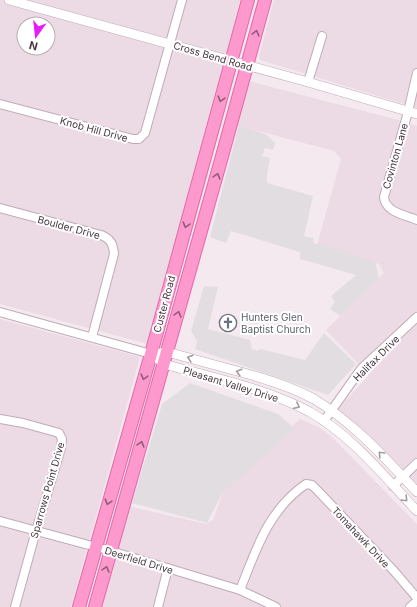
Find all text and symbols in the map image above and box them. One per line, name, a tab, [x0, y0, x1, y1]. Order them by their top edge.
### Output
north arrow	[16, 16, 56, 56]
one-way arrow	[251, 30, 260, 37]
text: N	[28, 38, 39, 54]
street label: Cross Bend Road	[172, 39, 254, 73]
one-way arrow	[217, 96, 226, 103]
street label: Knob Hill Drive	[59, 114, 129, 144]
street label: Covinton Lane	[380, 122, 410, 190]
one-way arrow	[212, 172, 221, 179]
street label: Boulder Drive	[36, 213, 102, 241]
one-way arrow	[182, 221, 191, 228]
street label: Custer Road	[151, 274, 177, 334]
one-way arrow	[173, 311, 181, 317]
place label: Hunters Glen Baptist Church	[241, 311, 311, 335]
church icon: Hunters Glen Baptist Church	[218, 313, 238, 333]
street label: Halifax Drive	[350, 332, 402, 384]
one-way arrow	[187, 354, 194, 363]
street label: Pleasant Valley Drive	[182, 364, 280, 404]
one-way arrow	[236, 368, 243, 377]
one-way arrow	[140, 373, 149, 380]
one-way arrow	[293, 401, 300, 409]
street label: Sparrows Point Drive	[28, 440, 67, 539]
one-way arrow	[136, 441, 145, 448]
one-way arrow	[378, 451, 385, 459]
one-way arrow	[401, 494, 408, 502]
one-way arrow	[104, 498, 113, 505]
street label: Tomahawk Drive	[330, 504, 392, 570]
street label: Deerfield Drive	[103, 544, 175, 576]
one-way arrow	[101, 566, 110, 573]

